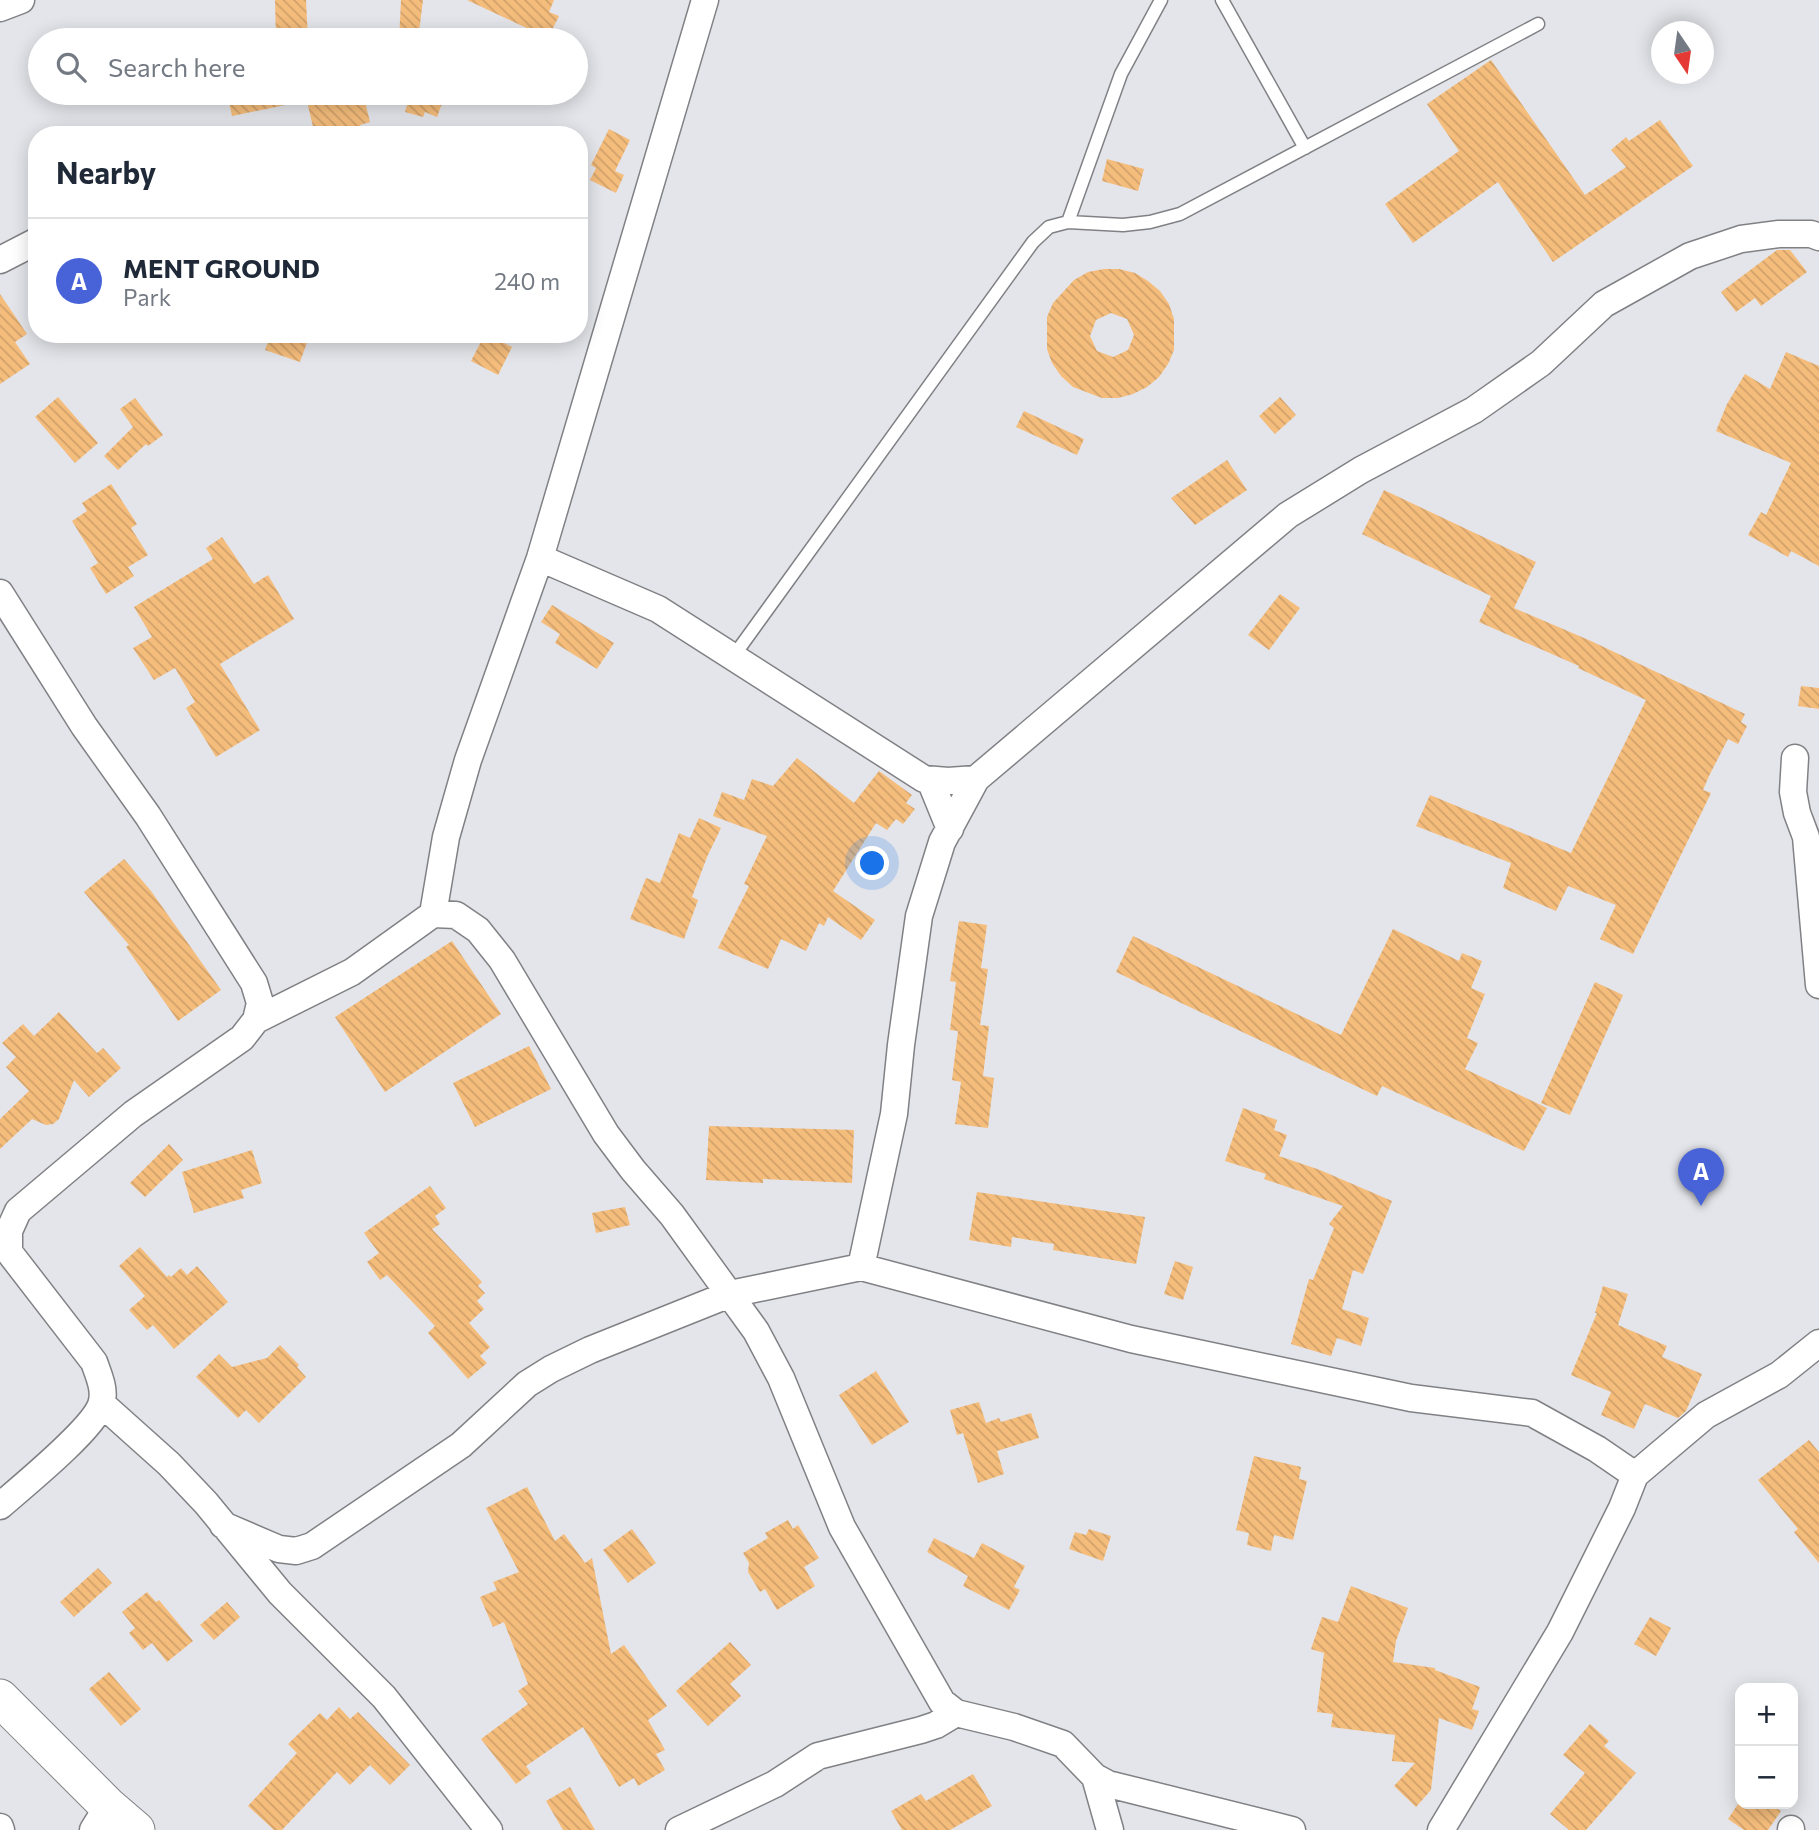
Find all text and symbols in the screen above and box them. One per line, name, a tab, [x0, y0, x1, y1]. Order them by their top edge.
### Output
north arrow	[1651, 21, 1714, 84]
search box	[28, 28, 588, 105]
icon: search	[52, 48, 90, 86]
text: Search here	[108, 51, 246, 82]
text: Nearby	[56, 153, 156, 190]
text: MENT GROUND	[123, 252, 320, 283]
text: A	[71, 267, 87, 295]
text: 240 m	[494, 267, 560, 295]
text: Park	[123, 283, 171, 311]
your location	[855, 846, 889, 880]
pin: A	[1678, 1148, 1724, 1206]
map controls	[1735, 1683, 1798, 1809]
button: +	[1735, 1683, 1798, 1746]
button: −	[1735, 1746, 1798, 1809]

